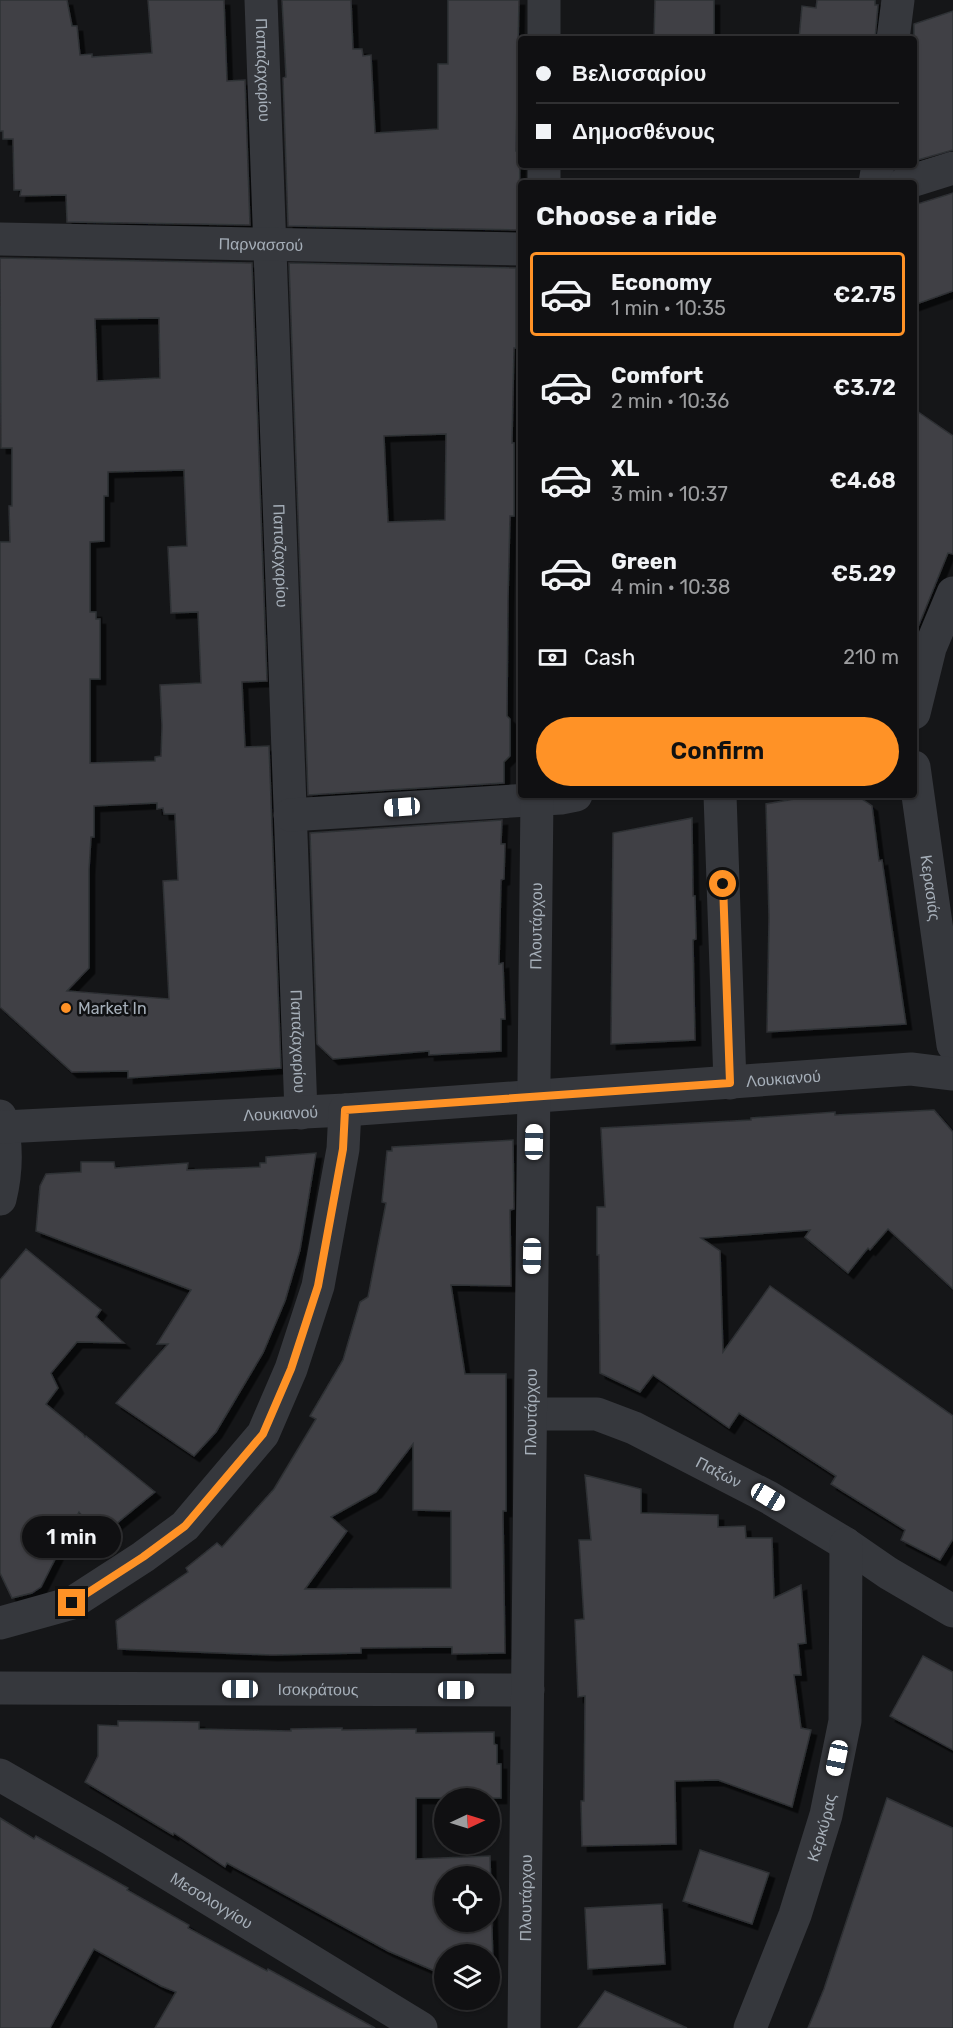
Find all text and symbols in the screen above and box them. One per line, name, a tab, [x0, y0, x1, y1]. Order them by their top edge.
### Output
street label: Παπαζαχαρίου	[252, 18, 274, 122]
text: Βελισσαρίου	[572, 60, 706, 87]
text: Δημοσθένους	[572, 118, 715, 145]
text: Choose a ride	[536, 200, 717, 232]
street label: Παρνασσού	[218, 234, 303, 255]
icon: car	[539, 267, 593, 321]
text: Economy	[611, 269, 712, 296]
text: €2.75	[833, 281, 896, 308]
text: 1 min · 10:35	[611, 296, 726, 320]
icon: car	[539, 360, 593, 414]
text: Comfort	[611, 362, 703, 389]
text: €3.72	[833, 374, 896, 401]
text: 2 min · 10:36	[611, 389, 729, 413]
icon: car	[539, 453, 593, 507]
text: XL	[611, 455, 639, 482]
text: €4.68	[830, 467, 896, 494]
text: 3 min · 10:37	[611, 482, 728, 506]
street label: Παπαζαχαρίου	[269, 504, 292, 608]
icon: car	[539, 546, 593, 600]
text: Green	[611, 548, 677, 575]
text: €5.29	[831, 560, 896, 587]
text: 4 min · 10:38	[611, 575, 731, 599]
icon: cash	[536, 641, 569, 674]
text: Cash	[584, 644, 635, 671]
text: 210 m	[843, 645, 899, 669]
button: Confirm	[536, 717, 899, 786]
car	[383, 797, 421, 817]
street label: Κερασιάς	[916, 854, 945, 922]
route start	[709, 870, 736, 897]
street label: Πλουτάρχου	[526, 882, 546, 970]
street label: Παπαζαχαρίου	[287, 989, 309, 1093]
place label: Market In	[78, 999, 147, 1018]
marker: Market In	[59, 1001, 73, 1015]
street label: Λουκιανού	[745, 1067, 821, 1091]
street label: Λουκιανού	[243, 1102, 319, 1125]
car	[525, 1124, 543, 1160]
car	[523, 1238, 541, 1274]
street label: Πλουτάρχου	[521, 1368, 541, 1456]
street label: Παξών	[693, 1453, 745, 1492]
car	[748, 1480, 788, 1514]
callout: 1 min	[22, 1516, 122, 1558]
text: 1 min	[46, 1525, 97, 1549]
route end	[58, 1589, 85, 1616]
car	[222, 1680, 258, 1698]
street label: Ισοκράτους	[277, 1680, 359, 1699]
car	[438, 1681, 474, 1699]
car	[824, 1739, 850, 1777]
north arrow	[434, 1788, 500, 1854]
map controls	[434, 1788, 500, 2010]
street label: Κερκύρας	[803, 1792, 840, 1864]
street label: Πλουτάρχου	[516, 1854, 536, 1942]
button: locate	[434, 1866, 500, 1932]
street label: Μεσολογγίου	[167, 1869, 256, 1933]
button: layers	[434, 1944, 500, 2010]

